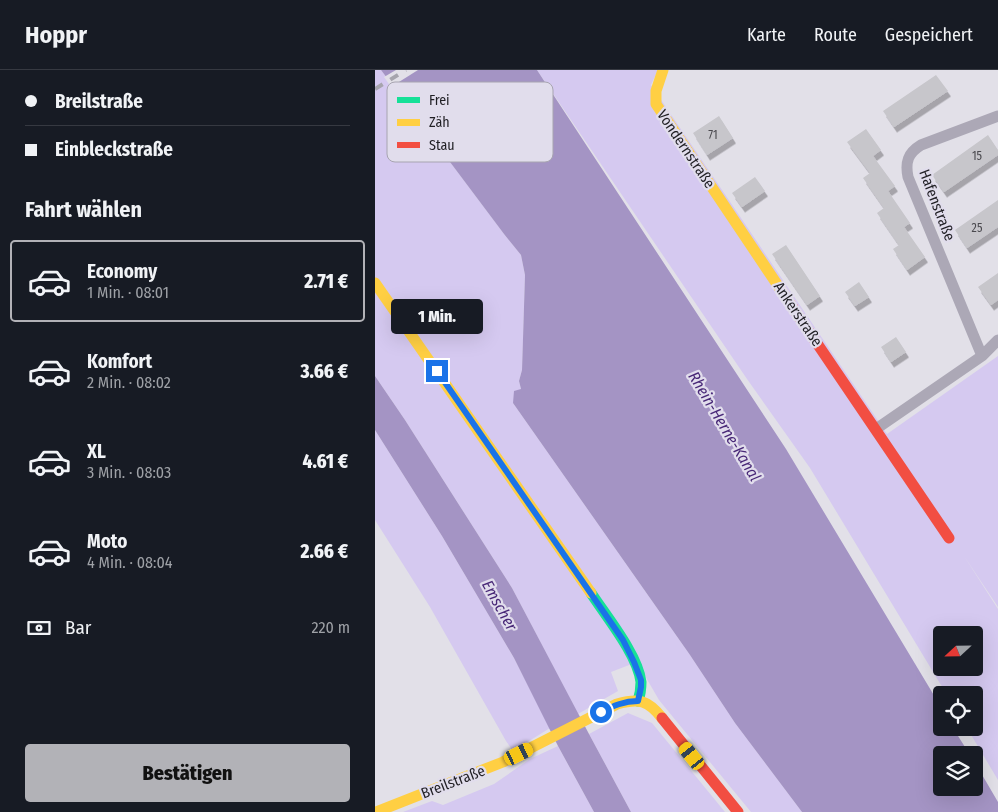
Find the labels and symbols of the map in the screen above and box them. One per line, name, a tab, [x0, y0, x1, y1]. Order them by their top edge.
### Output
legend	[387, 82, 553, 162]
text: Frei	[429, 92, 450, 109]
street label: Vondernstraße	[653, 106, 719, 192]
text: Zäh	[429, 114, 450, 131]
house number: 71	[708, 128, 718, 142]
text: Stau	[429, 137, 455, 154]
house number: 15	[972, 149, 983, 163]
street label: Hafenstraße	[915, 167, 959, 243]
house number: 25	[972, 221, 983, 235]
street label: Ankerstraße	[770, 278, 826, 350]
callout: 1 Min.	[391, 298, 483, 334]
route end	[426, 360, 448, 382]
water label: Rhein-Herne-Kanal	[684, 368, 765, 485]
water label: Emscher	[478, 577, 521, 634]
north arrow	[933, 626, 983, 676]
route start	[590, 701, 612, 723]
car	[676, 740, 707, 772]
car	[502, 741, 535, 767]
street label: Breilstraße	[418, 762, 488, 802]

